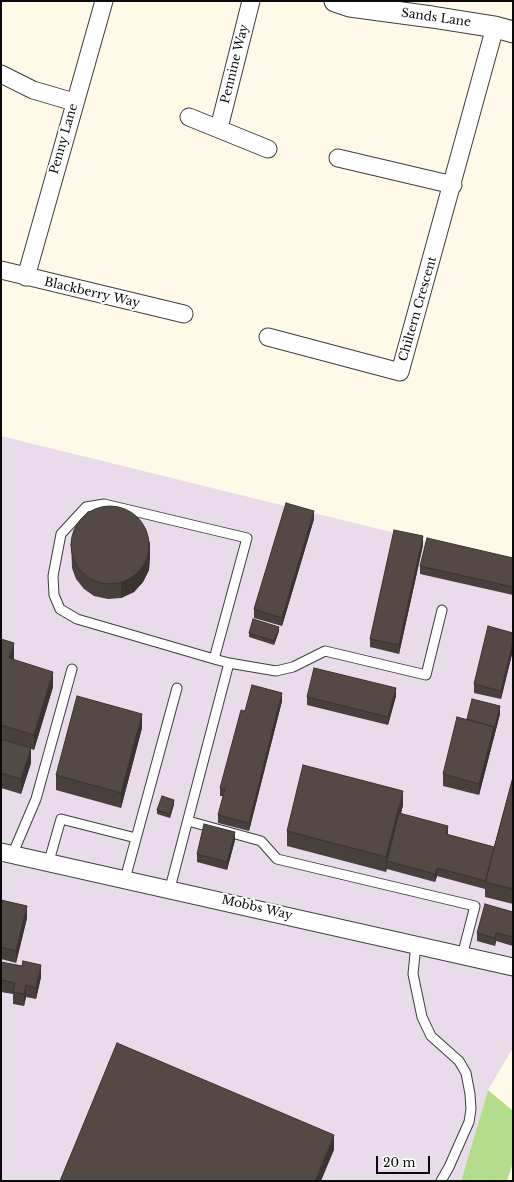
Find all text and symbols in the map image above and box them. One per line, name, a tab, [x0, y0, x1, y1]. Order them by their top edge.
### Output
street label: Sands Lane	[400, 6, 472, 30]
street label: Pennine Way	[218, 23, 252, 105]
street label: Penny Lane	[47, 102, 81, 176]
street label: Chiltern Crescent	[396, 255, 440, 363]
street label: Blackberry Way	[43, 275, 141, 311]
street label: Mobbs Way	[220, 893, 294, 923]
scale bar	[378, 1148, 432, 1174]
text: 20 m	[383, 1155, 415, 1170]

